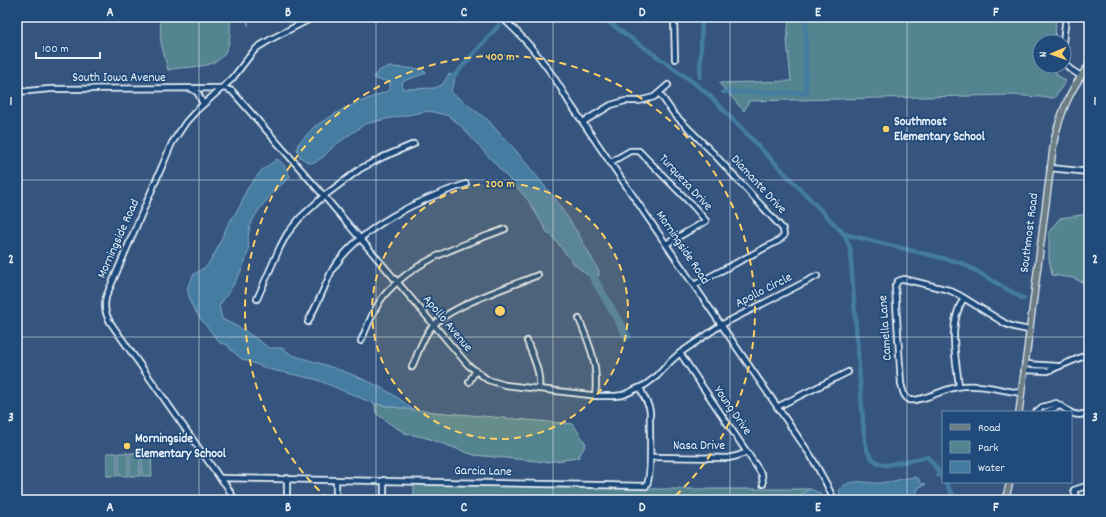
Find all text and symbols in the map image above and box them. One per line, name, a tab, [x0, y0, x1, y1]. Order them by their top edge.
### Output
text: A	[106, 4, 114, 23]
text: B	[285, 4, 291, 23]
text: C	[461, 4, 468, 23]
text: D	[639, 4, 646, 23]
text: E	[815, 4, 822, 23]
text: F	[993, 4, 999, 23]
scale bar	[36, 34, 100, 60]
north arrow	[1032, 34, 1072, 74]
text: 100 m	[42, 41, 69, 58]
text: 400 m	[485, 49, 515, 66]
text: N	[1036, 51, 1052, 57]
street label: South Iowa Avenue	[72, 69, 166, 88]
text: 1	[10, 93, 13, 112]
text: 1	[1094, 93, 1097, 112]
place label: Southmost Elementary School	[894, 113, 986, 147]
marker: Southmost Elementary School	[881, 124, 891, 134]
street label: Turqueza Drive	[654, 150, 717, 216]
street label: Diamante Drive	[726, 151, 791, 219]
text: 200 m	[485, 176, 515, 193]
street label: Southmost Road	[1016, 192, 1044, 274]
street label: Morningside Road	[93, 196, 145, 282]
street label: Morningside Road	[650, 207, 714, 289]
text: 2	[8, 251, 14, 270]
text: 2	[1092, 251, 1098, 270]
street label: Apollo Circle	[732, 268, 796, 313]
street label: Apollo Avenue	[417, 291, 477, 357]
street label: Camella Lane	[874, 294, 898, 361]
centre of rings	[493, 304, 507, 318]
street label: Young Drive	[708, 383, 756, 440]
text: 3	[8, 409, 14, 428]
text: 3	[1092, 409, 1098, 428]
legend	[942, 411, 1072, 483]
text: Road	[978, 420, 1000, 437]
place label: Morningside Elementary School	[135, 430, 227, 464]
street label: Nasa Drive	[673, 437, 725, 456]
text: Park	[978, 440, 999, 457]
marker: Morningside Elementary School	[122, 441, 132, 451]
text: Water	[978, 460, 1005, 477]
street label: Garcia Lane	[454, 462, 512, 482]
text: A	[106, 499, 114, 517]
text: B	[285, 499, 291, 517]
text: C	[461, 499, 468, 517]
text: D	[639, 499, 646, 517]
text: E	[815, 499, 822, 517]
text: F	[993, 499, 999, 517]

